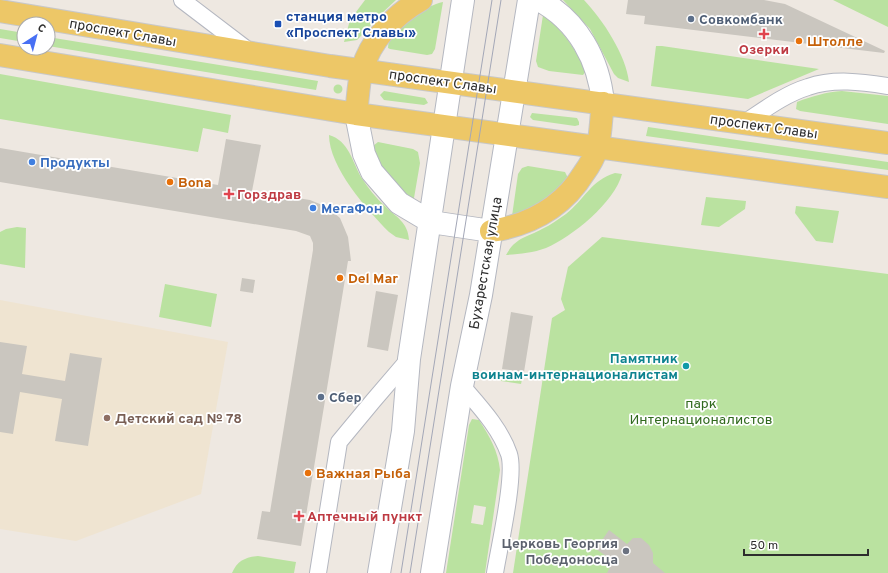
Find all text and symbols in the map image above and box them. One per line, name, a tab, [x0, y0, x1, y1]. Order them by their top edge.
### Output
place label: станция метро «Проспект Славы»	[286, 9, 416, 42]
place label: Совкомбанк	[699, 12, 783, 29]
marker: Совкомбанк	[686, 14, 696, 24]
north arrow	[16, 16, 56, 56]
street label: проспект Славы	[68, 16, 178, 51]
marker: станция метро «Проспект Славы»	[273, 19, 283, 29]
text: С	[34, 21, 48, 36]
marker: Озерки	[759, 29, 769, 39]
place label: Штолле	[807, 34, 863, 51]
marker: Штолле	[794, 36, 804, 46]
place label: Озерки	[739, 42, 789, 59]
street label: проспект Славы	[388, 67, 498, 98]
street label: проспект Славы	[709, 112, 819, 143]
place label: Продукты	[40, 155, 110, 172]
marker: Продукты	[27, 157, 37, 167]
place label: Bona	[178, 175, 212, 192]
marker: Bona	[165, 177, 175, 187]
place label: Горздрав	[237, 187, 301, 204]
marker: Горздрав	[224, 189, 234, 199]
street label: Бухарестская улица	[466, 196, 506, 331]
place label: МегаФон	[321, 201, 383, 218]
marker: МегаФон	[308, 203, 318, 213]
place label: Del Mar	[348, 271, 398, 288]
marker: Del Mar	[335, 273, 345, 283]
place label: Памятник воинам-интернационалистам	[472, 351, 678, 384]
marker: Памятник воинам-интернационалистам	[681, 361, 691, 371]
place label: Сбер	[329, 390, 362, 407]
marker: Сбер	[316, 392, 326, 402]
park label: парк Интернационалистов	[629, 396, 773, 429]
place label: Детский сад № 78	[115, 411, 242, 428]
marker: Детский сад № 78	[102, 413, 112, 423]
place label: Важная Рыба	[316, 466, 411, 483]
marker: Важная Рыба	[303, 468, 313, 478]
place label: Аптечный пункт	[307, 509, 423, 526]
marker: Аптечный пункт	[294, 511, 304, 521]
scale bar	[744, 531, 868, 557]
place label: Церковь Георгия Победоносца	[501, 536, 618, 569]
text: 50 m	[750, 538, 778, 554]
marker: Церковь Георгия Победоносца	[621, 546, 631, 556]

